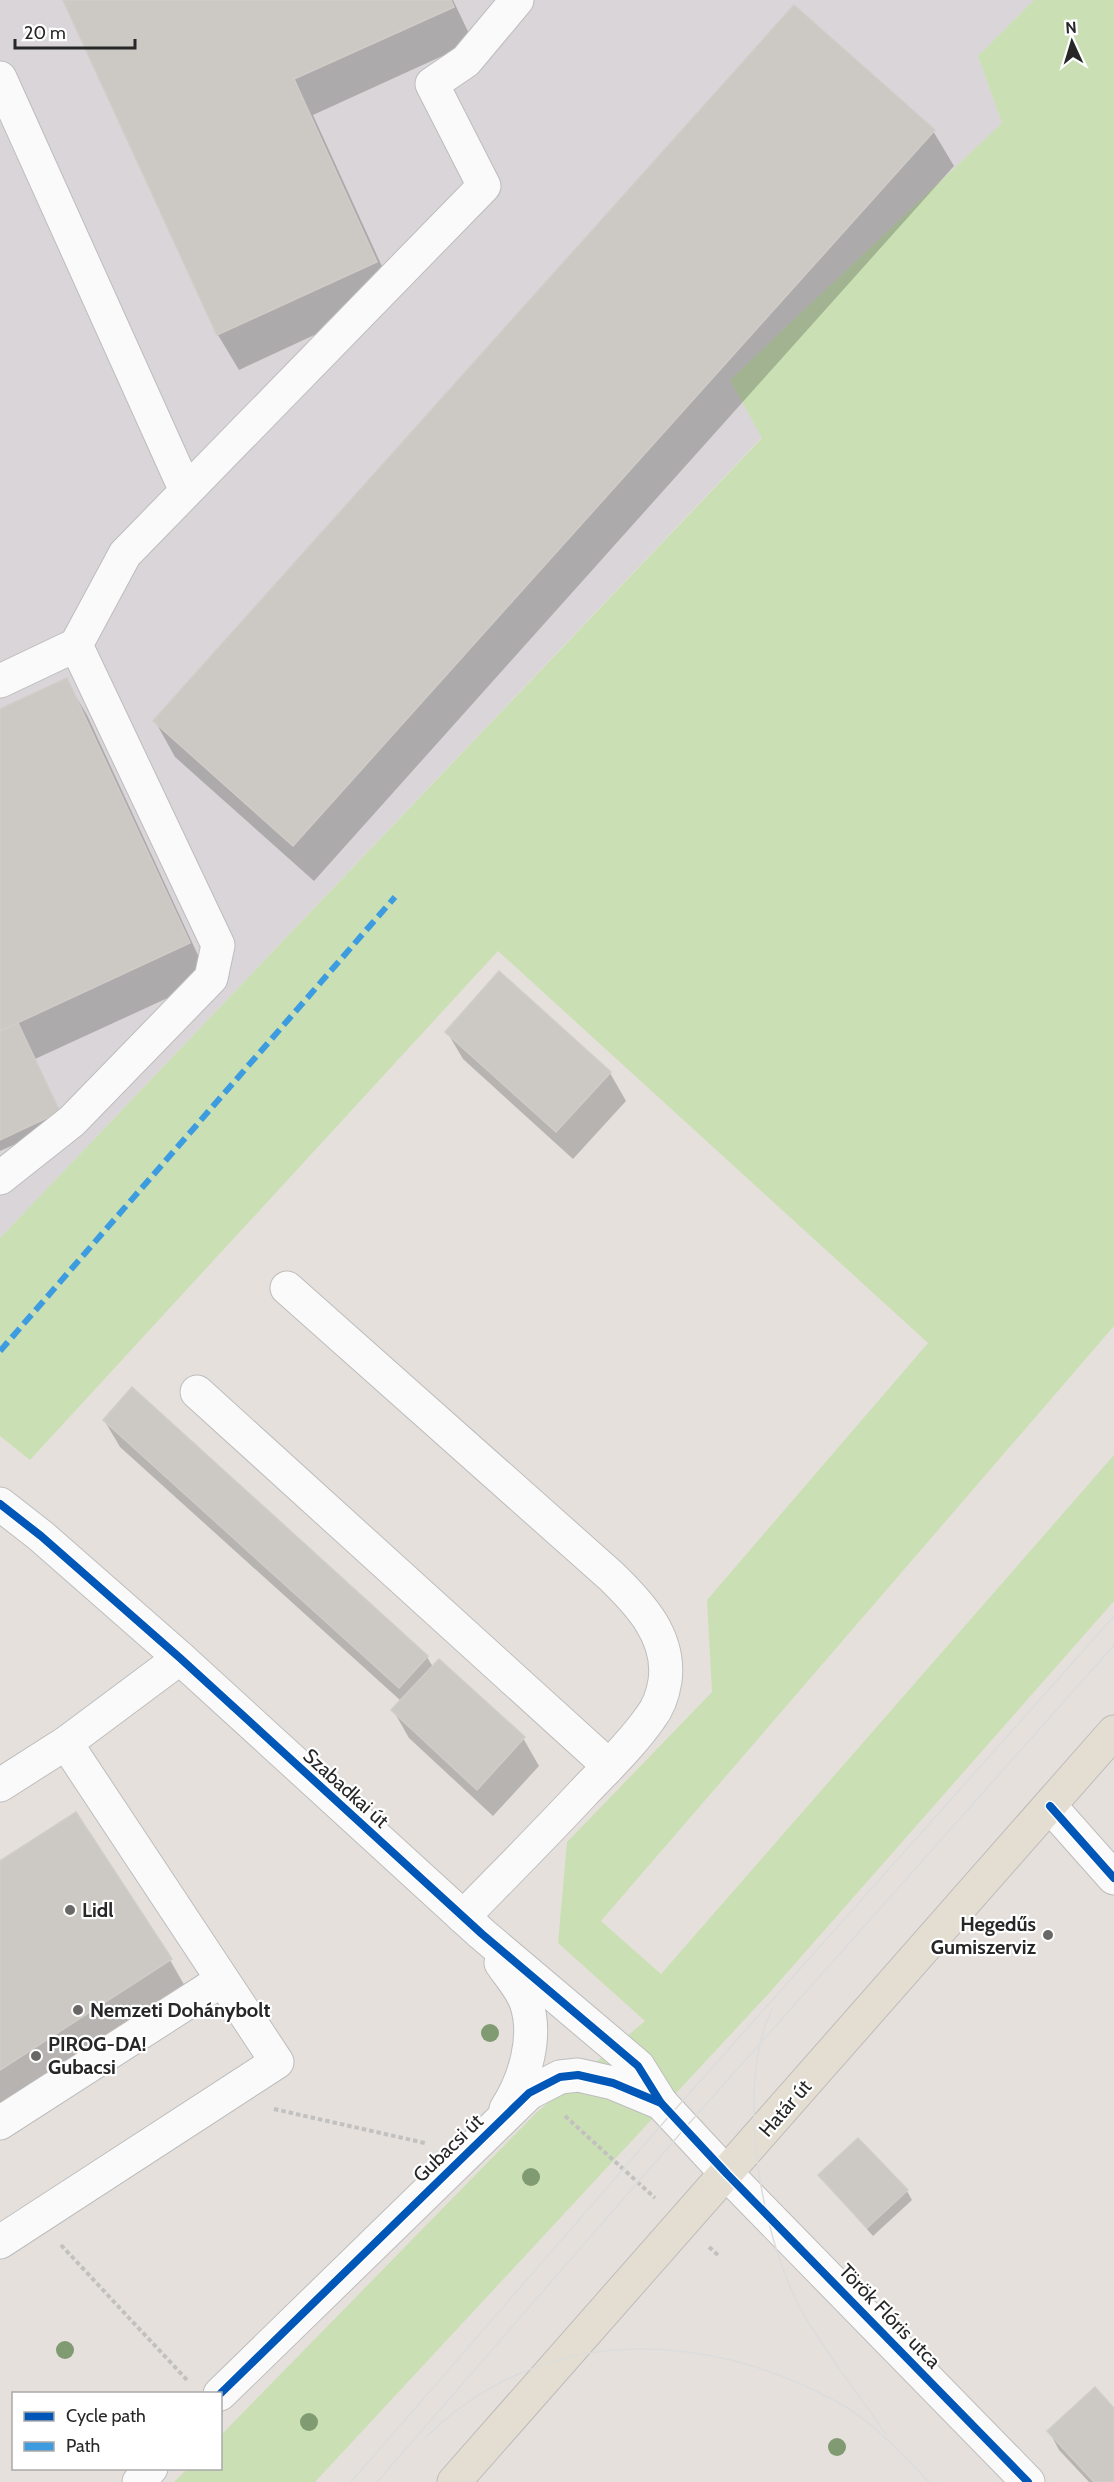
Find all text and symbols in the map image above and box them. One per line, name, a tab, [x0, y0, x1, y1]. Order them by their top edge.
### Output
scale bar	[15, 12, 135, 50]
north arrow	[1042, 12, 1102, 72]
text: N	[1065, 18, 1077, 37]
text: 20 m	[24, 22, 66, 44]
street label: Szabadkai út	[298, 1743, 394, 1833]
place label: Lidl	[82, 1898, 113, 1922]
marker: Lidl	[63, 1903, 77, 1917]
place label: Hegedűs Gumiszerviz	[931, 1912, 1037, 1959]
marker: Hegedűs Gumiszerviz	[1041, 1928, 1055, 1942]
place label: Nemzeti Dohánybolt	[90, 1998, 270, 2022]
marker: Nemzeti Dohánybolt	[71, 2003, 85, 2017]
place label: PIROG-DA! Gubacsi	[48, 2032, 147, 2079]
marker: PIROG-DA! Gubacsi	[29, 2049, 43, 2063]
street label: Határ út	[754, 2074, 816, 2141]
street label: Gubacsi út	[408, 2109, 488, 2187]
street label: Török Flóris utca	[834, 2259, 946, 2373]
legend	[12, 2392, 222, 2470]
text: Cycle path	[66, 2405, 146, 2427]
text: Path	[66, 2435, 100, 2457]

